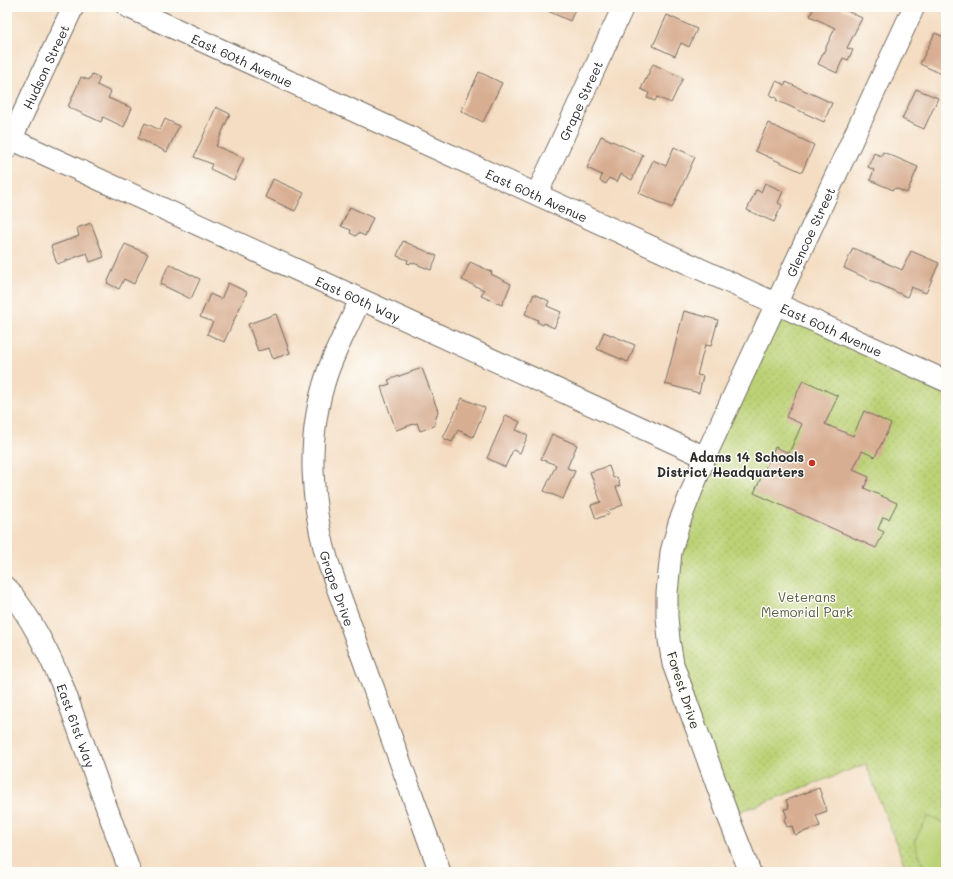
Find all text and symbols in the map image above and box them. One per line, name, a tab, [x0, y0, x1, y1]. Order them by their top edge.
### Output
street label: Hudson Street	[18, 21, 72, 112]
street label: East 60th Avenue	[189, 29, 296, 90]
street label: Grape Street	[554, 58, 606, 143]
street label: East 60th Avenue	[483, 164, 591, 225]
street label: Glencoe Street	[782, 184, 838, 279]
street label: East 60th Way	[313, 271, 403, 325]
street label: East 60th Avenue	[778, 298, 885, 360]
place label: Adams 14 Schools District Headquarters	[657, 448, 804, 480]
marker: Adams 14 Schools District Headquarters	[807, 458, 817, 468]
street label: Grape Drive	[317, 549, 359, 628]
park label: Veterans Memorial Park	[761, 588, 853, 620]
street label: Forest Drive	[664, 649, 704, 731]
street label: East 61st Way	[54, 681, 100, 770]

